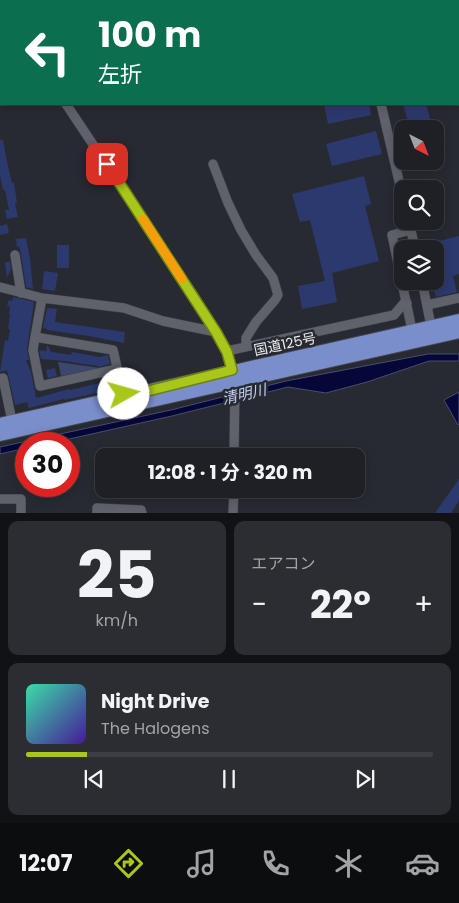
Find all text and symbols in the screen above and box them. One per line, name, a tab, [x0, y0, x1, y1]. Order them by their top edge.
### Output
text: 100 m	[98, 10, 201, 59]
icon: left	[15, 20, 80, 85]
text: 左折	[98, 59, 142, 90]
north arrow	[394, 120, 444, 170]
map controls	[394, 120, 444, 290]
pin	[86, 143, 128, 185]
icon: arrive	[93, 150, 121, 178]
button: search	[394, 180, 444, 230]
button: layers	[394, 240, 444, 290]
street label: 国道125号	[252, 328, 318, 360]
position arrow	[97, 367, 149, 419]
water label: 清明川	[220, 378, 270, 409]
speed limit sign: 30	[15, 432, 80, 497]
text: 12:08 · 1 分 · 320 m	[148, 459, 312, 486]
text: 25	[77, 530, 156, 621]
text: エアコン	[252, 552, 316, 575]
text: 22°	[310, 578, 371, 631]
text: −	[252, 585, 267, 624]
text: +	[414, 585, 433, 624]
text: km/h	[95, 609, 138, 632]
text: Night Drive	[101, 688, 210, 715]
text: The Halogens	[101, 717, 209, 740]
icon: previous	[80, 765, 108, 793]
icon: pause	[215, 765, 243, 793]
icon: next	[351, 765, 379, 793]
icon: directions	[111, 846, 146, 881]
icon: music	[184, 846, 219, 881]
icon: phone	[258, 846, 293, 881]
icon: climate	[331, 846, 366, 881]
icon: car	[405, 846, 440, 881]
text: 12:07	[19, 848, 72, 879]

